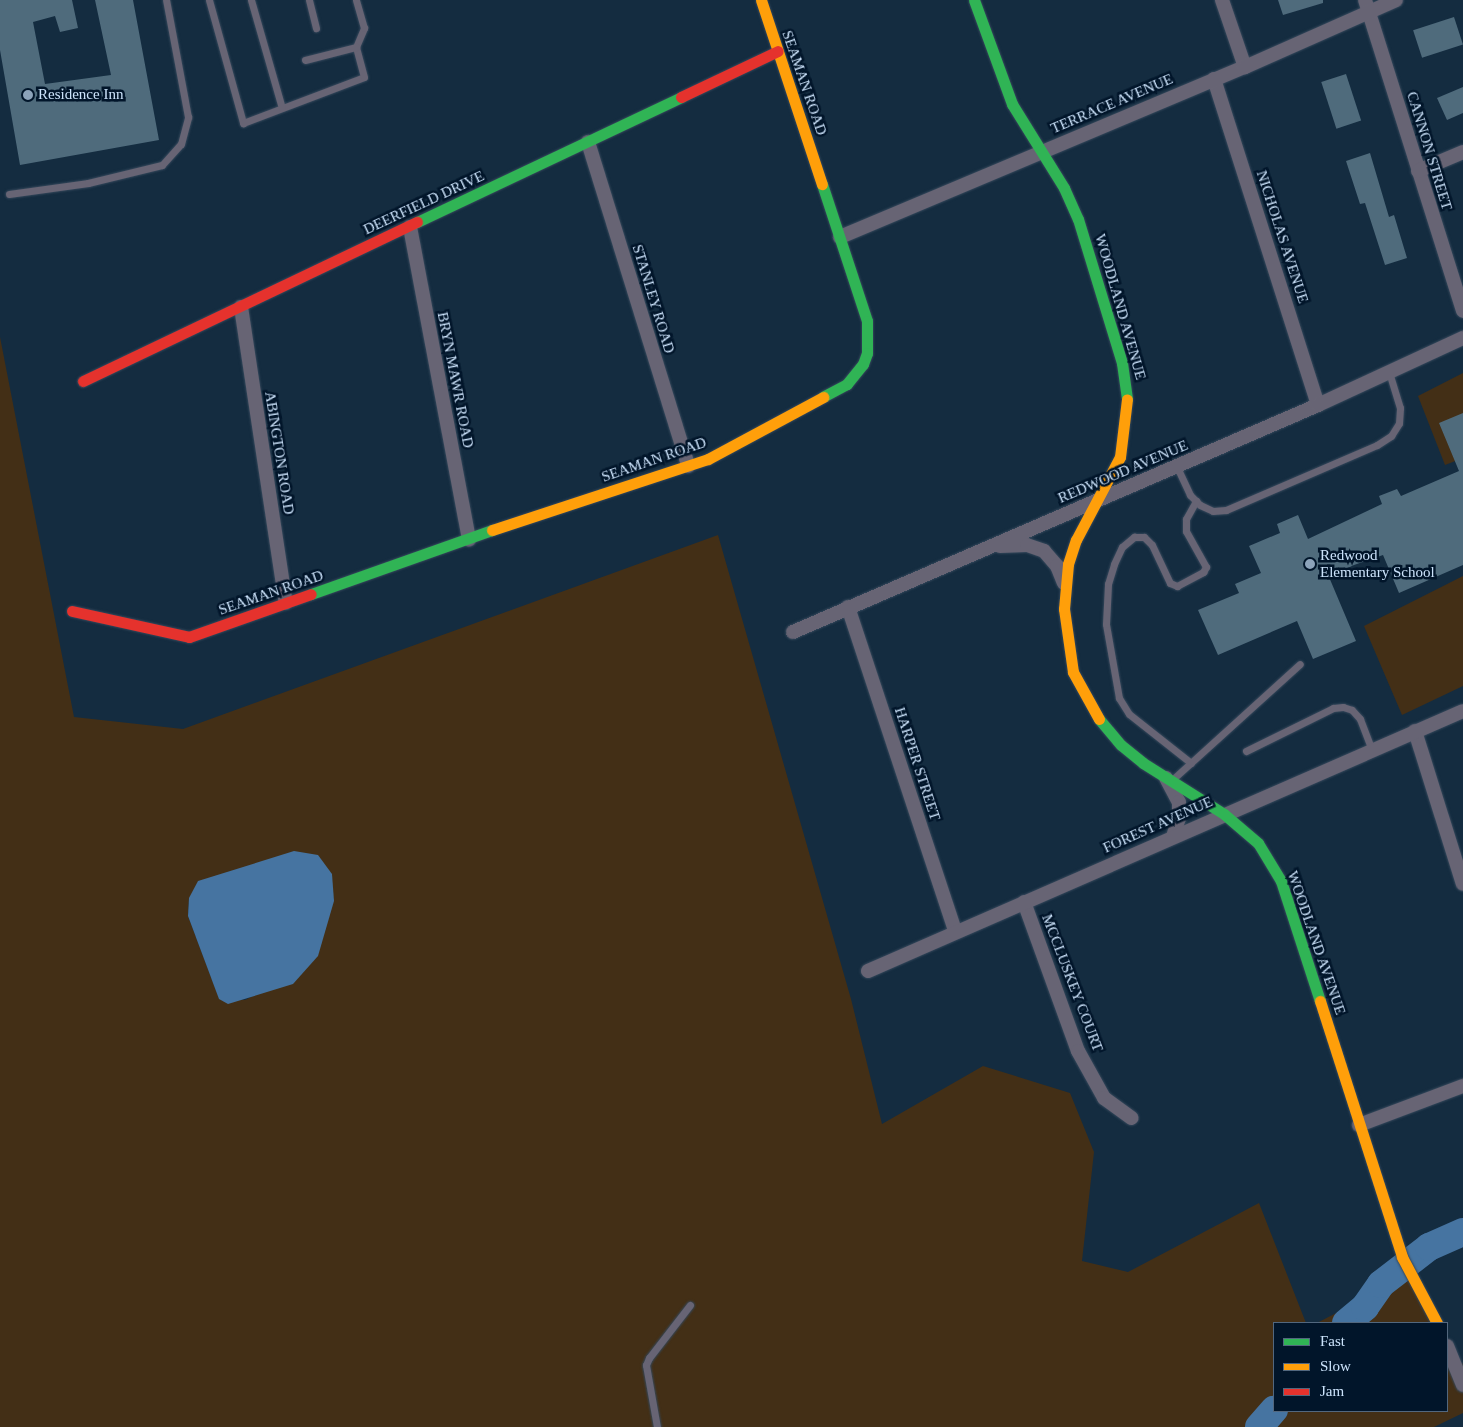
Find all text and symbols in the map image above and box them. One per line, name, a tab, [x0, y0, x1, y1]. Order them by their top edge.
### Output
street label: SEAMAN ROAD	[778, 28, 830, 138]
street label: TERRACE AVENUE	[1048, 70, 1176, 138]
place label: Residence Inn	[38, 86, 123, 104]
marker: Residence Inn	[22, 89, 34, 101]
street label: CANNON STREET	[1402, 90, 1456, 212]
street label: DEERFIELD DRIVE	[361, 167, 487, 239]
street label: NICHOLAS AVENUE	[1252, 168, 1312, 306]
street label: WOODLAND AVENUE	[1090, 232, 1150, 382]
street label: STANLEY ROAD	[628, 242, 678, 356]
street label: BRYN MAWR ROAD	[433, 311, 477, 449]
street label: ABINGTON ROAD	[260, 390, 298, 516]
street label: SEAMAN ROAD	[599, 434, 709, 486]
street label: REDWOOD AVENUE	[1055, 436, 1191, 508]
place label: Redwood Elementary School	[1320, 546, 1435, 581]
marker: Redwood Elementary School	[1304, 558, 1316, 570]
street label: SEAMAN ROAD	[216, 567, 326, 619]
street label: HARPER STREET	[890, 705, 944, 823]
street label: FOREST AVENUE	[1100, 793, 1216, 857]
street label: WOODLAND AVENUE	[1283, 868, 1349, 1018]
street label: MCCLUSKEY COURT	[1037, 912, 1107, 1054]
legend	[1273, 1322, 1448, 1412]
text: Fast	[1320, 1333, 1345, 1349]
text: Slow	[1320, 1358, 1351, 1374]
text: Jam	[1320, 1383, 1344, 1399]

